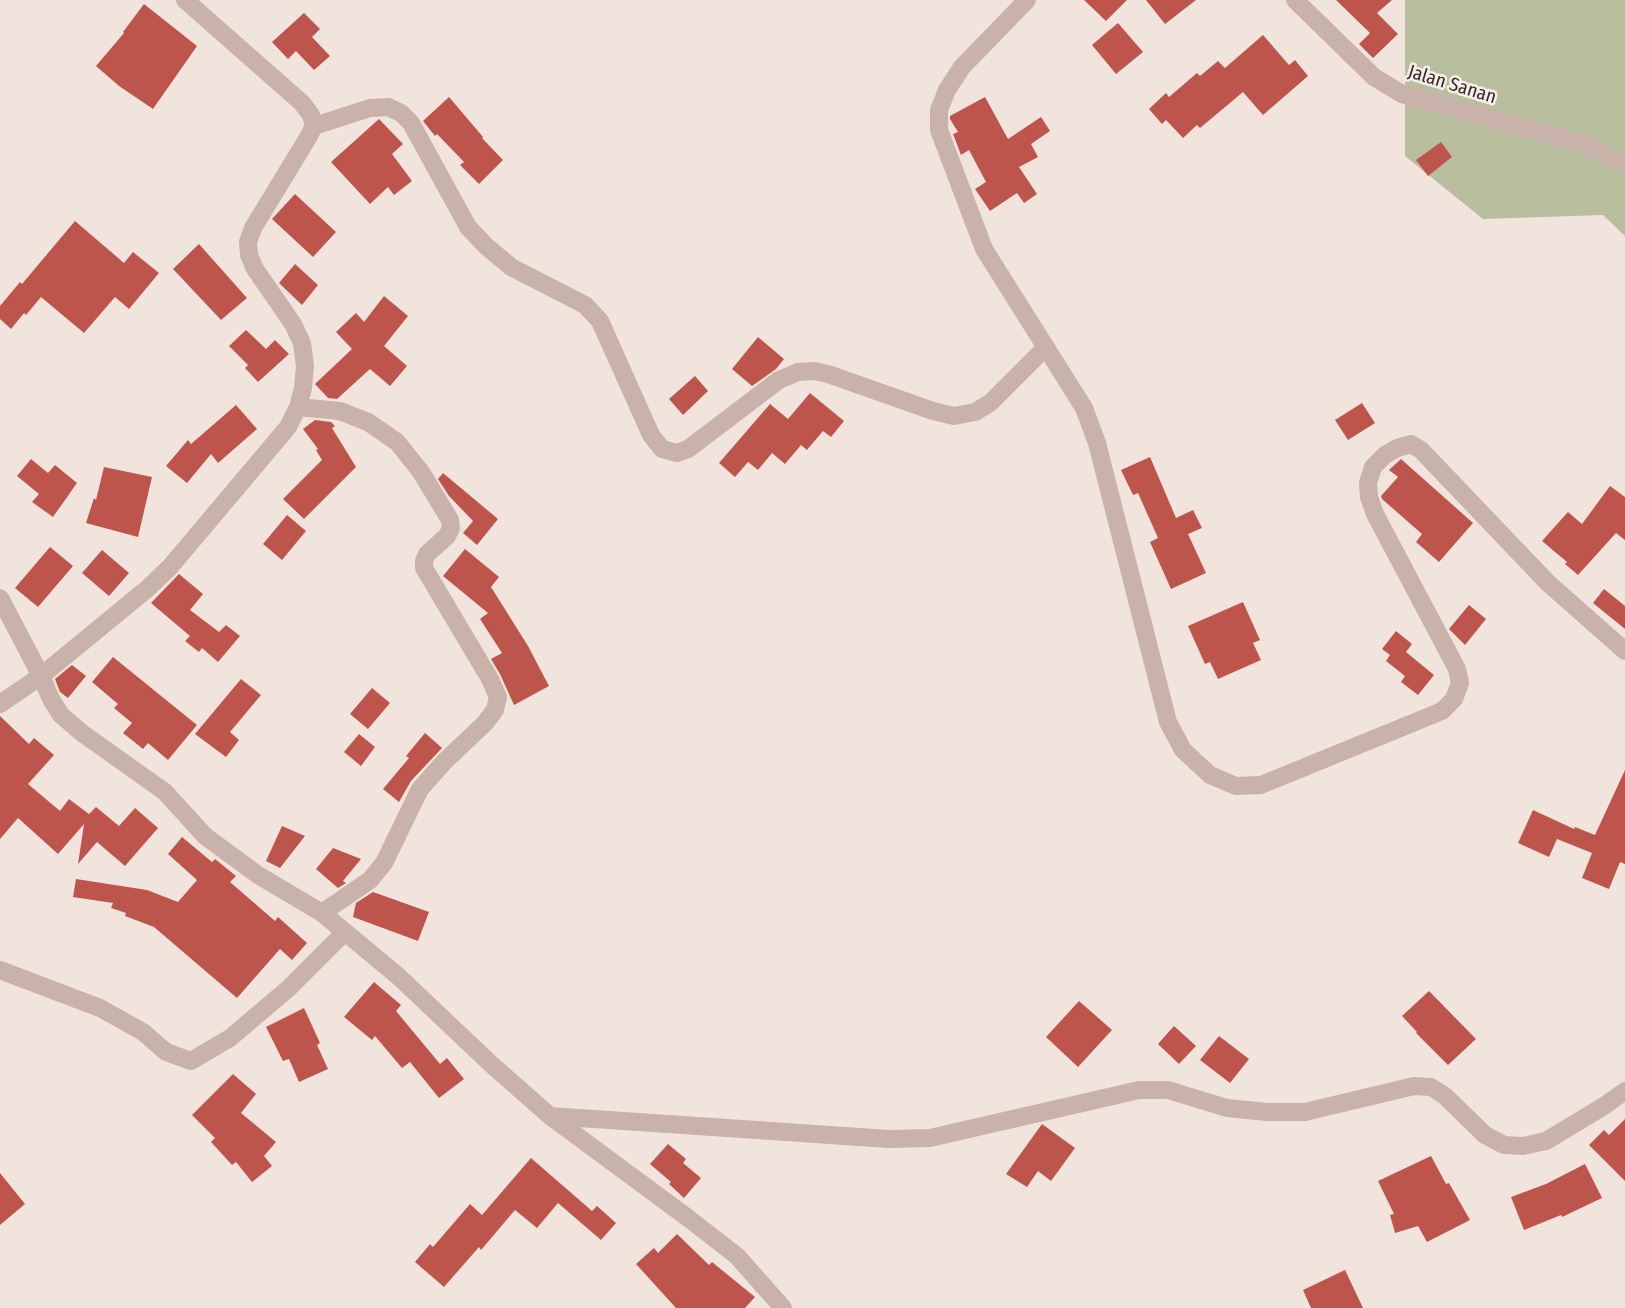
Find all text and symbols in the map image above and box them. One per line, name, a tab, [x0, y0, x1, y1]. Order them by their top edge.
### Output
street label: Jalan Sanan	[1405, 61, 1499, 109]

